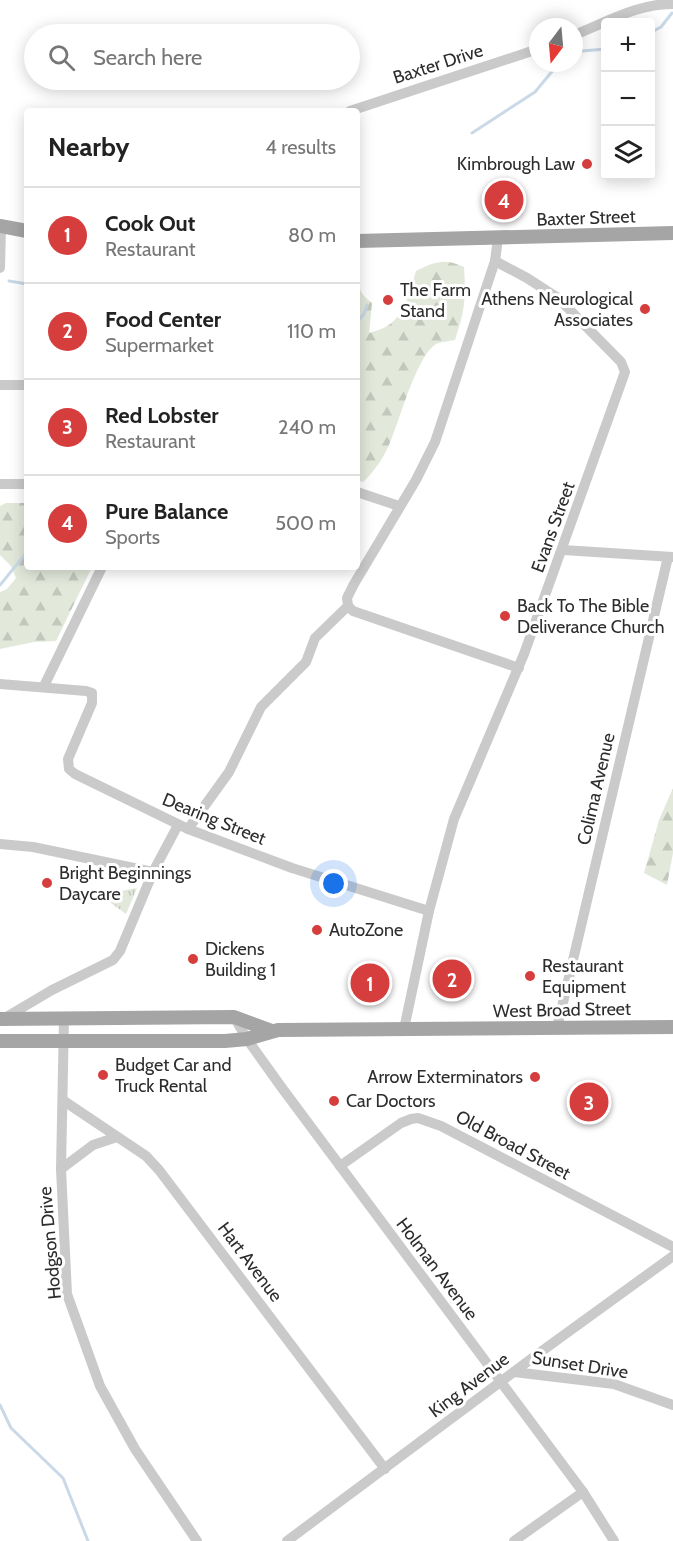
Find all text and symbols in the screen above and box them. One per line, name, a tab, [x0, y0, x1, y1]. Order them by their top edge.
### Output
north arrow	[529, 18, 583, 72]
map controls	[601, 18, 655, 180]
button: +	[601, 18, 655, 72]
search box	[24, 24, 360, 90]
street label: Baxter Drive	[390, 39, 486, 89]
icon: search	[45, 41, 78, 74]
text: Search here	[93, 44, 202, 71]
button: −	[601, 72, 655, 126]
button: layers	[601, 126, 655, 180]
text: Nearby	[48, 131, 129, 163]
text: 4 results	[265, 135, 336, 159]
place label: Kimbrough Law	[457, 153, 575, 175]
marker: Kimbrough Law	[580, 157, 594, 171]
pin: 4	[484, 178, 524, 222]
street label: Baxter Street	[536, 205, 636, 231]
text: Cook Out	[105, 210, 195, 237]
text: 1	[64, 223, 71, 247]
text: 80 m	[288, 223, 336, 247]
text: Restaurant	[105, 237, 196, 261]
place label: The Farm Stand	[400, 279, 471, 322]
place label: Athens Neurological Associates	[481, 288, 634, 331]
marker: The Farm Stand	[381, 293, 395, 307]
marker: Athens Neurological Associates	[638, 302, 652, 316]
text: Food Center	[105, 306, 221, 333]
text: 2	[62, 319, 73, 343]
text: 110 m	[287, 319, 336, 343]
text: Supermarket	[105, 333, 214, 357]
text: Red Lobster	[105, 402, 219, 429]
text: 3	[62, 415, 73, 439]
text: 240 m	[278, 415, 336, 439]
text: Restaurant	[105, 429, 196, 453]
street label: Evans Street	[526, 479, 580, 575]
text: Pure Balance	[105, 498, 228, 525]
text: 4	[61, 511, 74, 535]
text: 500 m	[275, 511, 336, 535]
text: Sports	[105, 525, 160, 549]
place label: Back To The Bible Deliverance Church	[517, 595, 664, 638]
marker: Back To The Bible Deliverance Church	[498, 609, 512, 623]
street label: Colima Avenue	[572, 731, 620, 847]
street label: Dearing Street	[159, 788, 269, 850]
place label: Bright Beginnings Daycare	[59, 862, 191, 905]
your location	[319, 869, 348, 898]
marker: Bright Beginnings Daycare	[40, 876, 54, 890]
place label: AutoZone	[329, 919, 403, 941]
marker: AutoZone	[310, 923, 324, 937]
place label: Dickens Building 1	[205, 938, 276, 981]
marker: Dickens Building 1	[186, 952, 200, 966]
place label: Restaurant Equipment	[542, 955, 626, 998]
pin: 2	[432, 956, 472, 1002]
pin: 1	[350, 960, 389, 1006]
marker: Restaurant Equipment	[523, 969, 537, 983]
street label: West Broad Street	[493, 998, 631, 1022]
place label: Budget Car and Truck Rental	[115, 1054, 232, 1097]
place label: Arrow Exterminators	[367, 1066, 523, 1088]
marker: Budget Car and Truck Rental	[96, 1068, 110, 1082]
marker: Arrow Exterminators	[528, 1070, 542, 1084]
pin: 3	[570, 1080, 608, 1124]
place label: Car Doctors	[346, 1090, 436, 1112]
marker: Car Doctors	[327, 1094, 341, 1108]
street label: Old Broad Street	[452, 1106, 574, 1184]
street label: Hodgson Drive	[34, 1186, 66, 1300]
street label: Holman Avenue	[391, 1214, 483, 1324]
street label: Hart Avenue	[213, 1218, 287, 1306]
street label: Sunset Drive	[530, 1347, 630, 1383]
street label: King Avenue	[425, 1348, 513, 1422]

